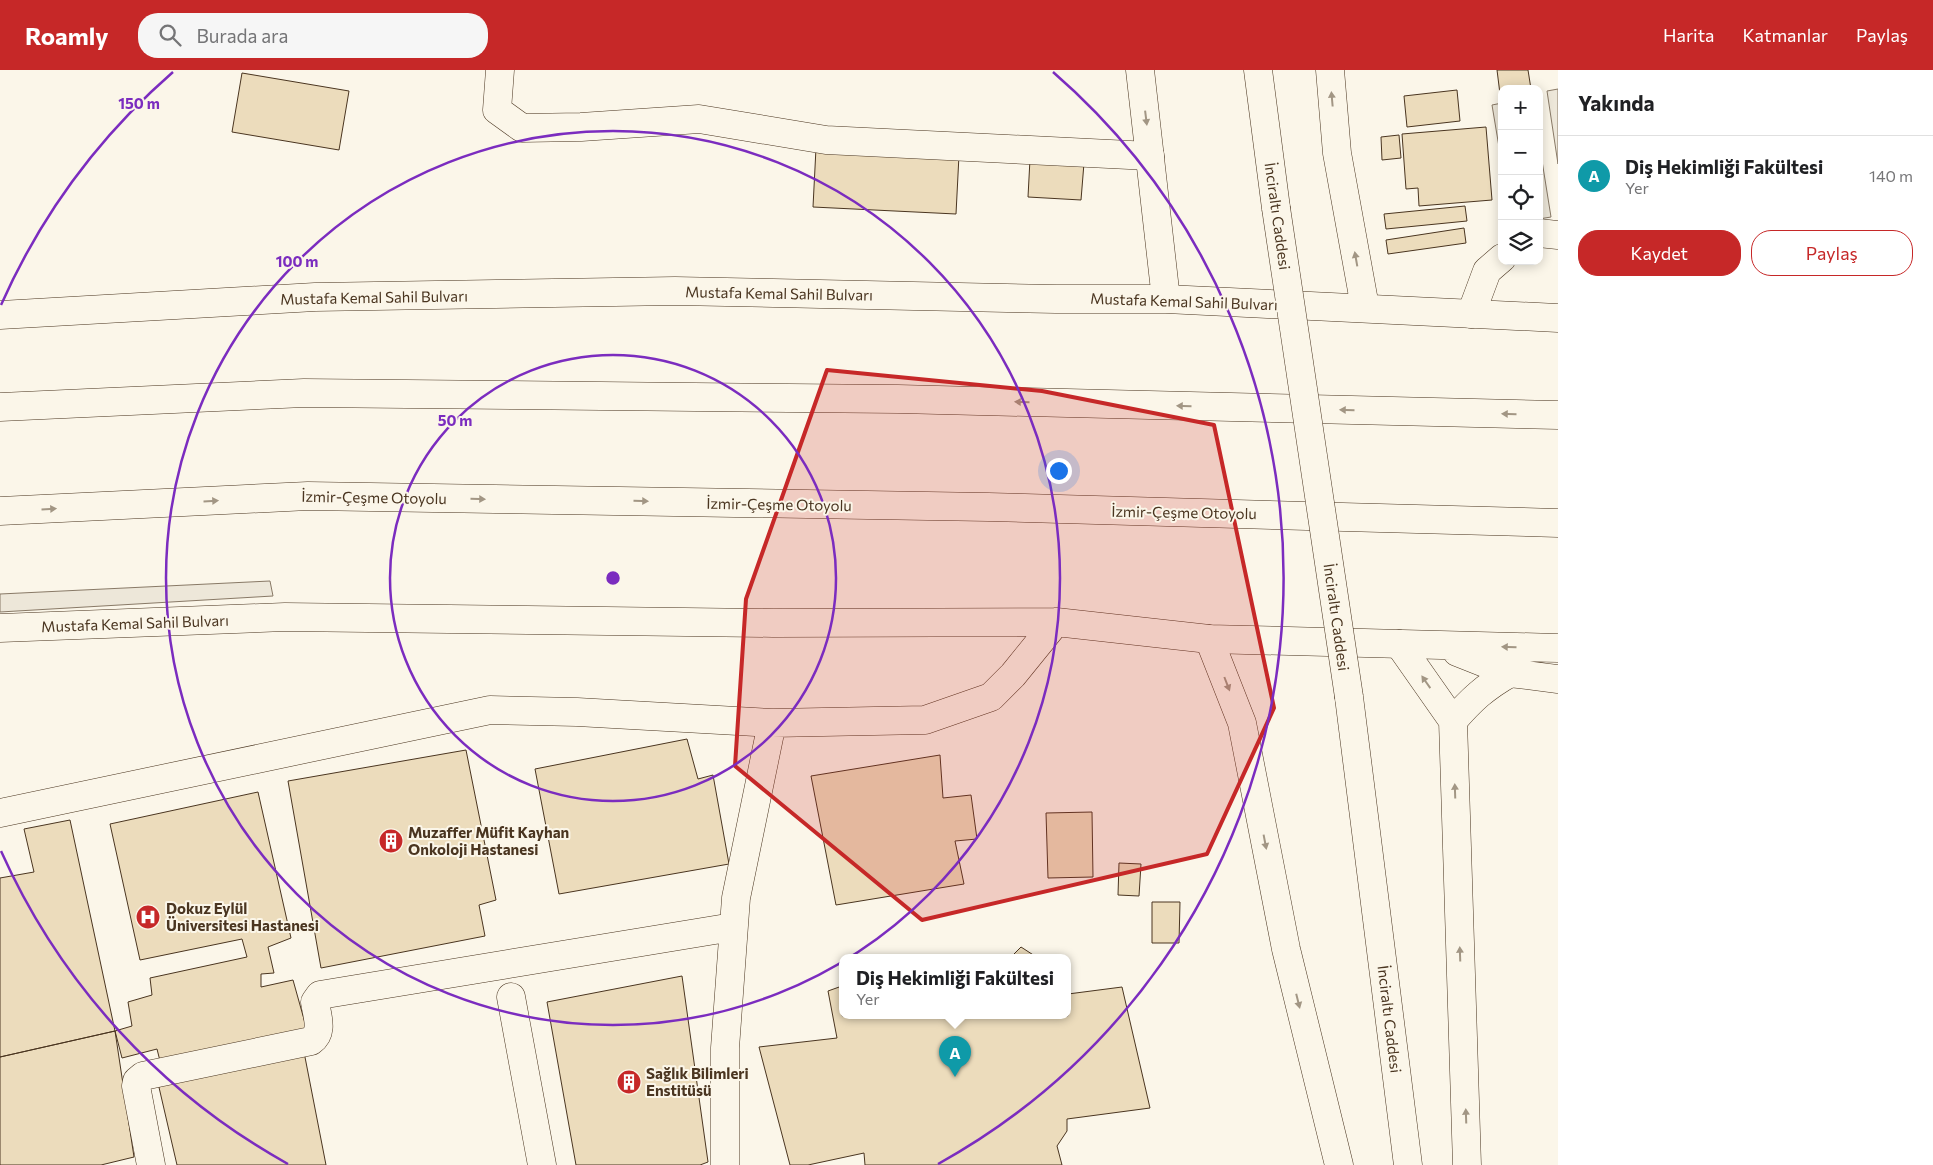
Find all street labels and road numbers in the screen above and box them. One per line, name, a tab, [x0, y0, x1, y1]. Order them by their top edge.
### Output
street label: İnciraltı Caddesi	[1262, 161, 1294, 271]
street label: Mustafa Kemal Sahil Bulvarı	[685, 282, 873, 304]
street label: Mustafa Kemal Sahil Bulvarı	[280, 286, 468, 308]
street label: Mustafa Kemal Sahil Bulvarı	[1090, 289, 1278, 313]
street label: İzmir-Çeşme Otoyolu	[301, 487, 447, 507]
street label: İzmir-Çeşme Otoyolu	[706, 494, 852, 514]
street label: İzmir-Çeşme Otoyolu	[1111, 502, 1257, 522]
street label: İnciraltı Caddesi	[1321, 562, 1353, 672]
street label: Mustafa Kemal Sahil Bulvarı	[41, 611, 229, 635]
street label: İnciraltı Caddesi	[1374, 964, 1406, 1074]

